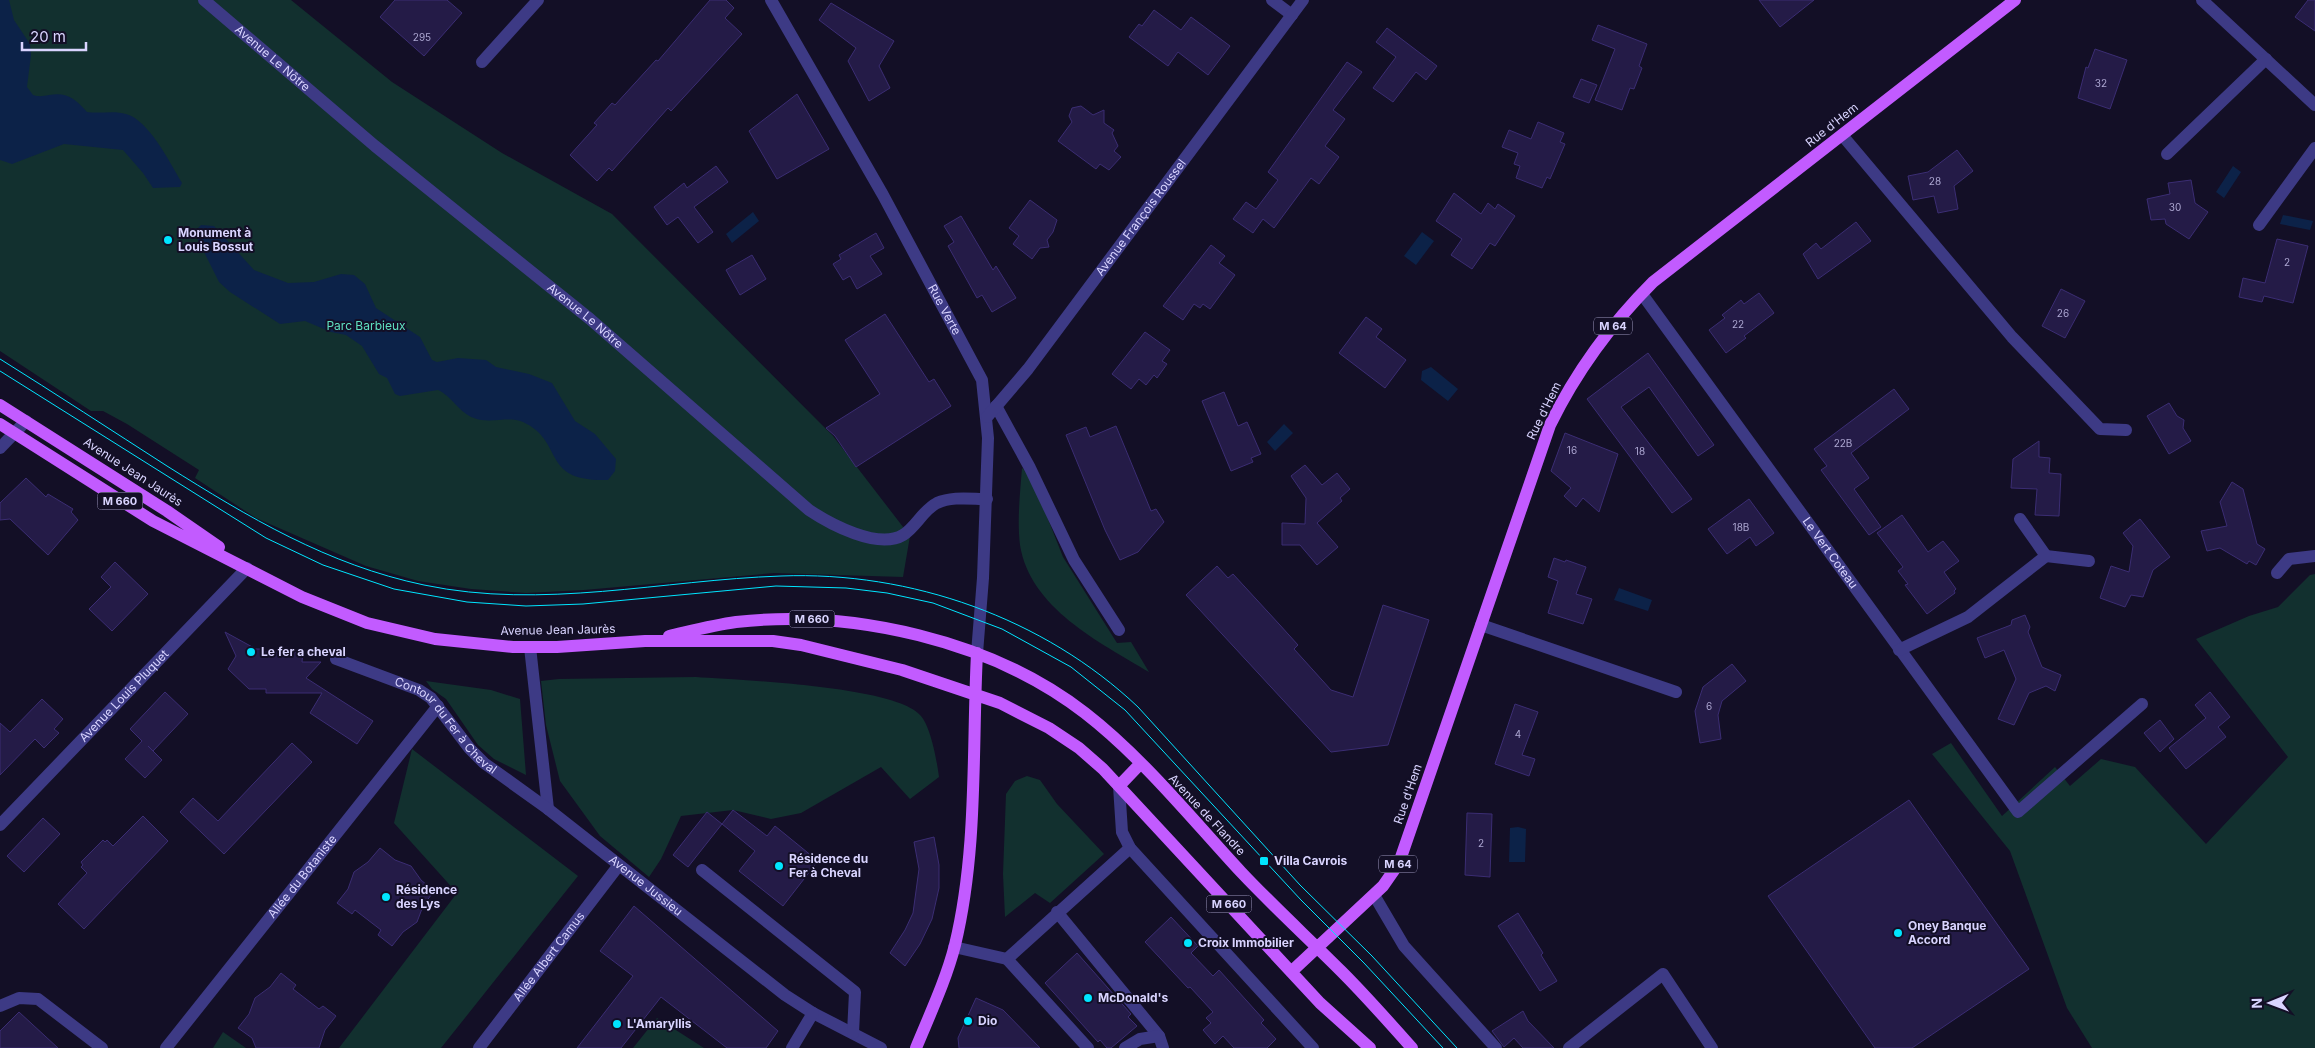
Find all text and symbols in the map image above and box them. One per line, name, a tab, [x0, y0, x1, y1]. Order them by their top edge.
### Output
scale bar	[22, 20, 86, 52]
street label: Avenue Le Nôtre	[232, 22, 313, 94]
text: 20 m	[30, 27, 66, 46]
house number: 295	[413, 31, 431, 43]
house number: 32	[2095, 77, 2107, 89]
street label: Rue d'Hem	[1802, 99, 1861, 150]
street label: Avenue François Roussel	[1092, 156, 1189, 279]
house number: 28	[1929, 175, 1941, 187]
house number: 30	[2169, 201, 2181, 213]
place label: Monument à Louis Bossut	[178, 225, 254, 254]
marker: Monument à Louis Bossut	[162, 234, 174, 246]
house number: 2	[2284, 256, 2290, 268]
street label: Avenue Le Nôtre	[544, 280, 626, 351]
street label: Rue Verte	[925, 282, 965, 337]
house number: 26	[2057, 307, 2069, 319]
park label: Parc Barbieux	[326, 318, 406, 333]
road number: M 64	[1594, 318, 1632, 334]
house number: 22	[1732, 318, 1744, 330]
street label: Rue d'Hem	[1523, 379, 1564, 442]
street label: Avenue Jean Jaurès	[81, 434, 186, 509]
house number: 22B	[1834, 437, 1852, 449]
house number: 16	[1567, 444, 1577, 456]
house number: 18	[1635, 445, 1645, 457]
road number: M 660	[98, 492, 142, 510]
street label: Le Vert Coteau	[1799, 514, 1861, 591]
house number: 18B	[1733, 521, 1749, 533]
road number: M 660	[790, 610, 834, 628]
street label: Avenue Jean Jaurès	[500, 621, 616, 638]
place label: Le fer a cheval	[261, 644, 346, 659]
street label: Avenue Louis Pluquet	[76, 646, 172, 745]
marker: Le fer a cheval	[245, 646, 257, 658]
street label: Contour du Fer à Cheval	[393, 674, 500, 777]
house number: 6	[1706, 700, 1712, 712]
house number: 4	[1515, 728, 1521, 740]
street label: Rue d'Hem	[1390, 762, 1425, 826]
street label: Avenue de Flandre	[1166, 771, 1249, 858]
street label: Allée du Botaniste	[264, 832, 340, 921]
house number: 2	[1478, 837, 1484, 849]
place label: Résidence du Fer à Cheval	[789, 851, 868, 880]
street label: Avenue Jussieu	[606, 852, 686, 919]
place label: Villa Cavrois	[1274, 853, 1348, 868]
marker: Villa Cavrois	[1258, 855, 1270, 867]
road number: M 64	[1379, 856, 1417, 872]
marker: Résidence du Fer à Cheval	[773, 860, 785, 872]
place label: Résidence des Lys	[396, 882, 457, 911]
marker: Résidence des Lys	[380, 891, 392, 903]
road number: M 660	[1206, 896, 1252, 912]
street label: Allée Albert Camus	[510, 909, 587, 1004]
place label: Oney Banque Accord	[1908, 918, 1986, 947]
marker: Oney Banque Accord	[1892, 927, 1904, 939]
place label: Croix Immobilier	[1198, 935, 1294, 950]
marker: Croix Immobilier	[1182, 937, 1194, 949]
north arrow	[2245, 978, 2295, 1028]
place label: McDonald's	[1098, 990, 1168, 1005]
marker: McDonald's	[1082, 992, 1094, 1004]
text: N	[2248, 998, 2265, 1009]
place label: Dio	[978, 1013, 997, 1028]
marker: Dio	[962, 1015, 974, 1027]
place label: L'Amaryllis	[627, 1016, 692, 1031]
marker: L'Amaryllis	[611, 1018, 623, 1030]

